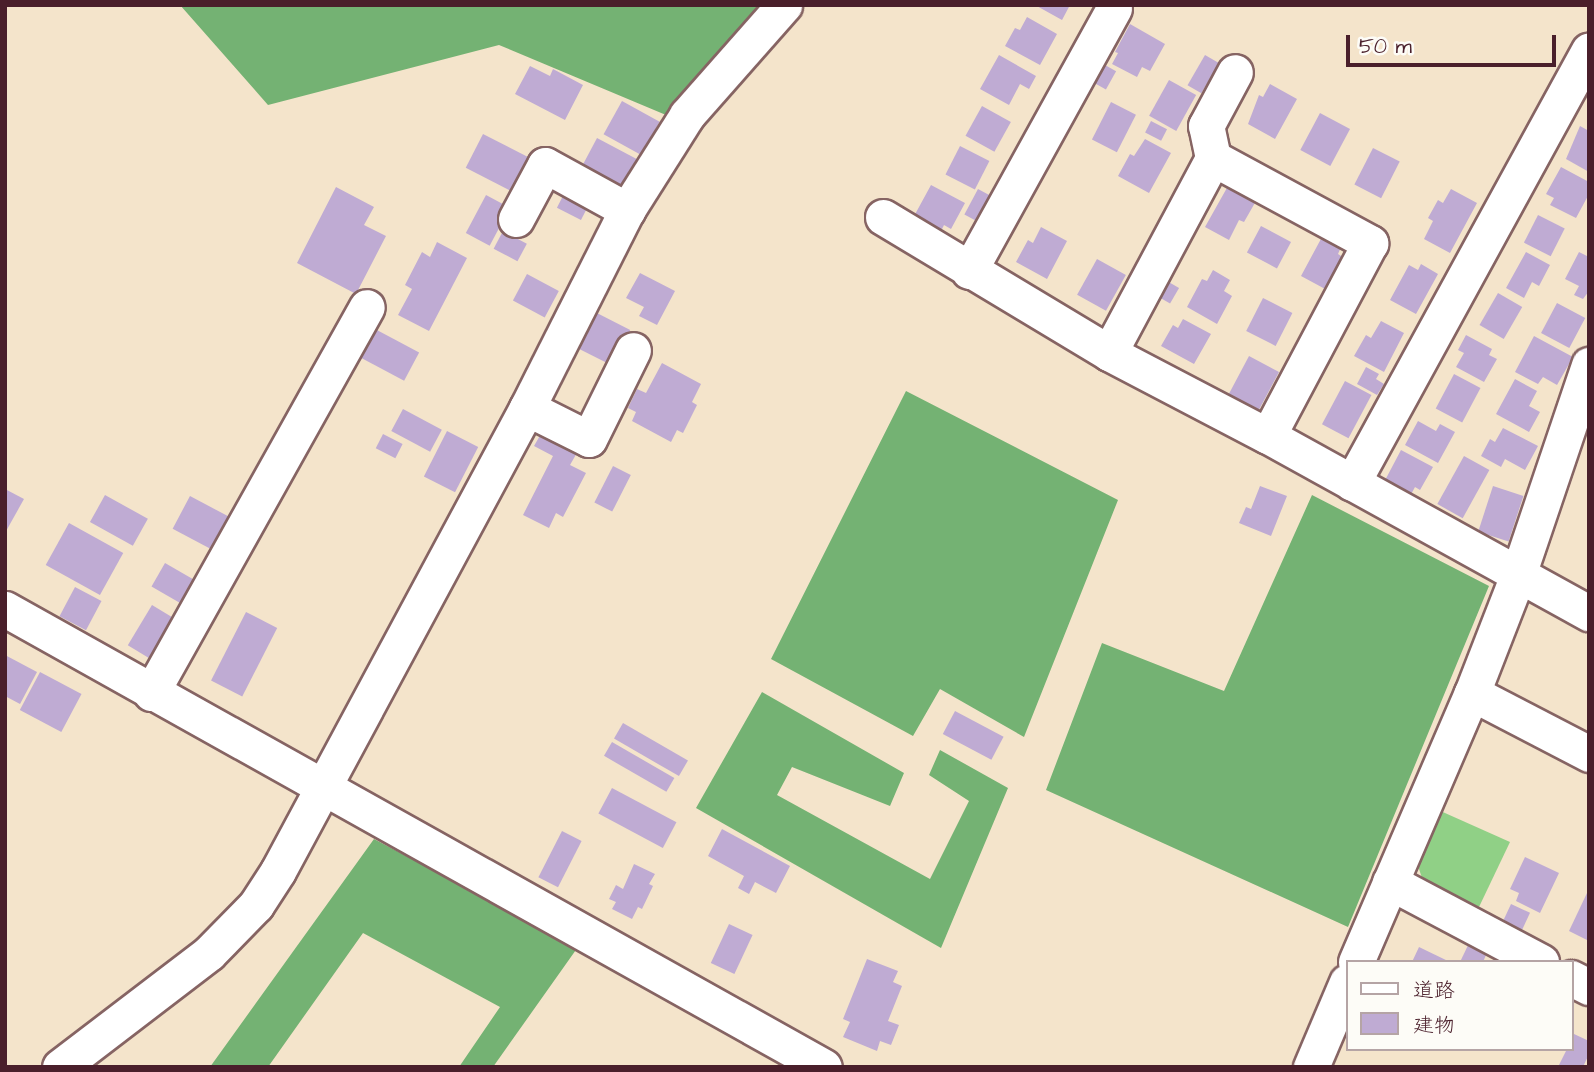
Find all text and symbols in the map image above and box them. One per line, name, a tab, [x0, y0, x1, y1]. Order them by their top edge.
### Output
scale bar	[1349, 21, 1559, 65]
text: 50 m	[1359, 32, 1412, 61]
legend	[1346, 960, 1573, 1051]
text: 道路	[1413, 976, 1455, 1005]
text: 建物	[1413, 1011, 1455, 1040]

